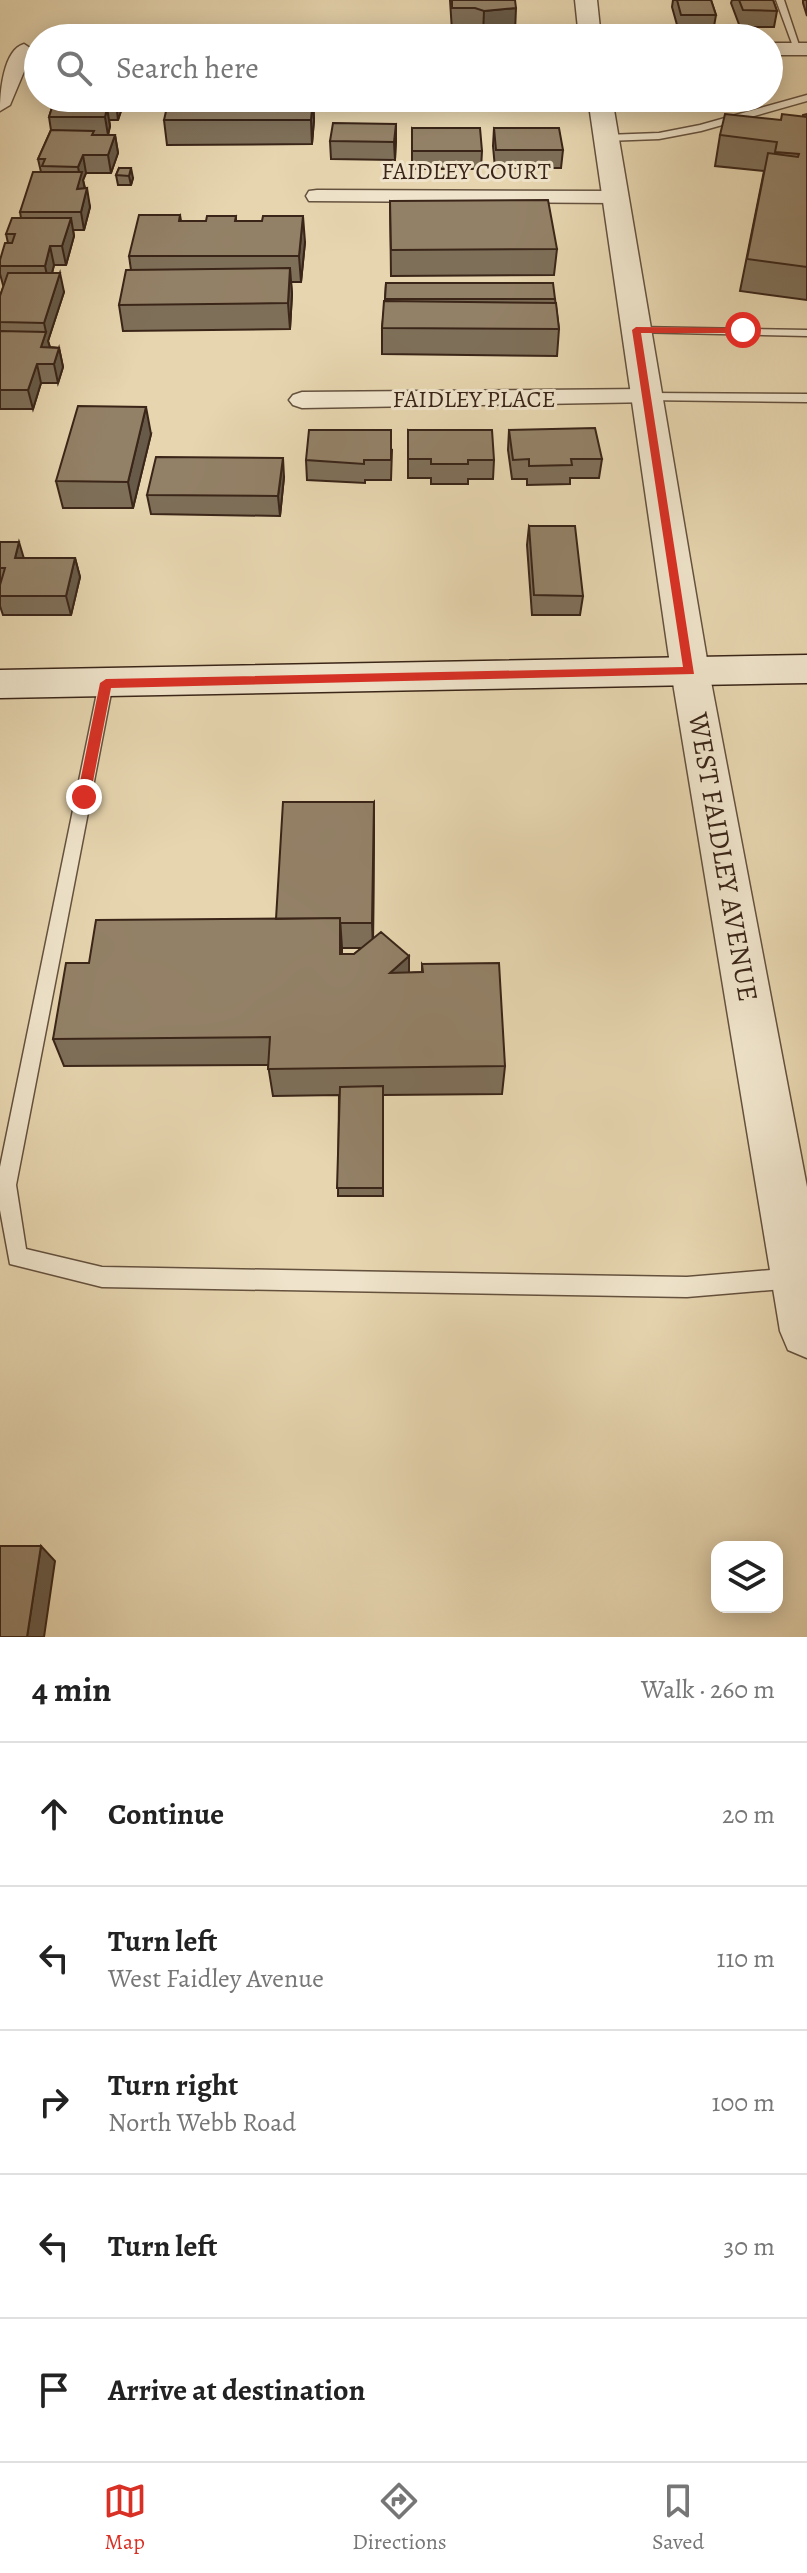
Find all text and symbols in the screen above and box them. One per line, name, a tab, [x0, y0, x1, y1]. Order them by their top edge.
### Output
search box	[24, 24, 783, 112]
icon: search	[52, 46, 96, 90]
text: Search here	[116, 48, 259, 88]
street label: FAIDLEY COURT	[381, 155, 551, 187]
route start	[725, 312, 761, 348]
street label: FAIDLEY PLACE	[392, 383, 556, 415]
street label: WEST FAIDLEY AVENUE	[679, 709, 767, 1004]
route end	[66, 779, 102, 815]
map controls	[711, 1541, 783, 1613]
button: layers	[711, 1541, 783, 1613]
text: 4 min	[32, 1666, 111, 1713]
text: Walk · 260 m	[641, 1672, 775, 1707]
icon: ahead	[32, 1792, 76, 1836]
text: Continue	[108, 1794, 224, 1834]
text: 20 m	[722, 1797, 775, 1832]
text: Turn left	[108, 1921, 217, 1961]
icon: left	[32, 1936, 76, 1980]
text: 110 m	[717, 1941, 775, 1976]
text: West Faidley Avenue	[108, 1961, 324, 1996]
text: Turn right	[108, 2065, 238, 2105]
icon: right	[32, 2080, 76, 2124]
text: 100 m	[712, 2085, 775, 2120]
text: North Webb Road	[108, 2105, 296, 2140]
icon: left	[32, 2224, 76, 2268]
text: Turn left	[108, 2226, 217, 2266]
text: 30 m	[724, 2229, 775, 2264]
icon: arrive	[32, 2368, 76, 2412]
text: Arrive at destination	[108, 2370, 365, 2410]
tab: Map	[103, 2479, 147, 2557]
tab: Directions	[352, 2479, 447, 2557]
tab: Saved	[652, 2479, 704, 2557]

